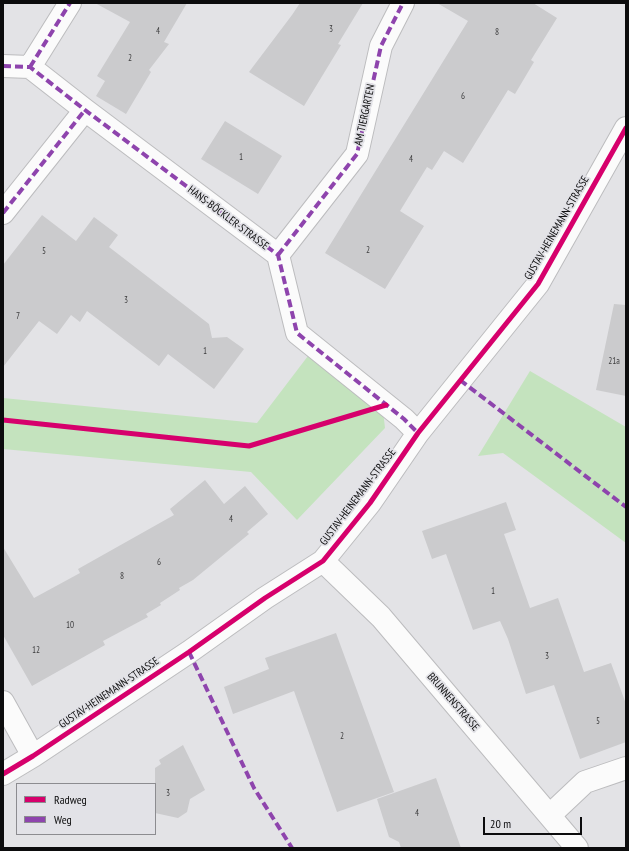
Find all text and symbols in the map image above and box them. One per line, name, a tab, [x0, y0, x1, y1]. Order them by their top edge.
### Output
house number: 3	[329, 24, 333, 34]
house number: 4	[156, 26, 160, 36]
house number: 8	[495, 27, 499, 37]
house number: 2	[128, 53, 132, 63]
street label: AM TIERGARTEN	[352, 83, 378, 147]
house number: 6	[461, 91, 465, 101]
house number: 1	[239, 152, 243, 162]
house number: 4	[409, 154, 413, 164]
street label: GUSTAV-HEINEMANN-STRASSE	[522, 174, 592, 282]
street label: HANS-BÖCKLER-STRASSE	[185, 183, 271, 253]
house number: 2	[366, 245, 370, 255]
house number: 5	[42, 246, 46, 256]
house number: 3	[124, 295, 128, 305]
house number: 7	[16, 311, 20, 321]
house number: 1	[203, 346, 207, 356]
house number: 21a	[608, 356, 620, 366]
street label: GUSTAV-HEINEMANN-STRASSE	[317, 446, 399, 548]
house number: 4	[229, 514, 233, 524]
house number: 6	[157, 557, 161, 567]
house number: 8	[120, 571, 124, 581]
house number: 1	[491, 586, 495, 596]
house number: 10	[66, 620, 74, 630]
house number: 12	[32, 645, 40, 655]
house number: 3	[545, 651, 549, 661]
street label: GUSTAV-HEINEMANN-STRASSE	[56, 655, 162, 731]
street label: BRUNNENSTRASSE	[424, 670, 482, 734]
house number: 5	[596, 716, 600, 726]
house number: 2	[340, 731, 344, 741]
legend	[16, 783, 156, 835]
house number: 3	[166, 788, 170, 798]
text: Radweg	[54, 792, 87, 807]
house number: 4	[415, 808, 419, 818]
scale bar	[485, 809, 584, 835]
text: Weg	[54, 812, 72, 827]
text: 20 m	[490, 816, 511, 831]

